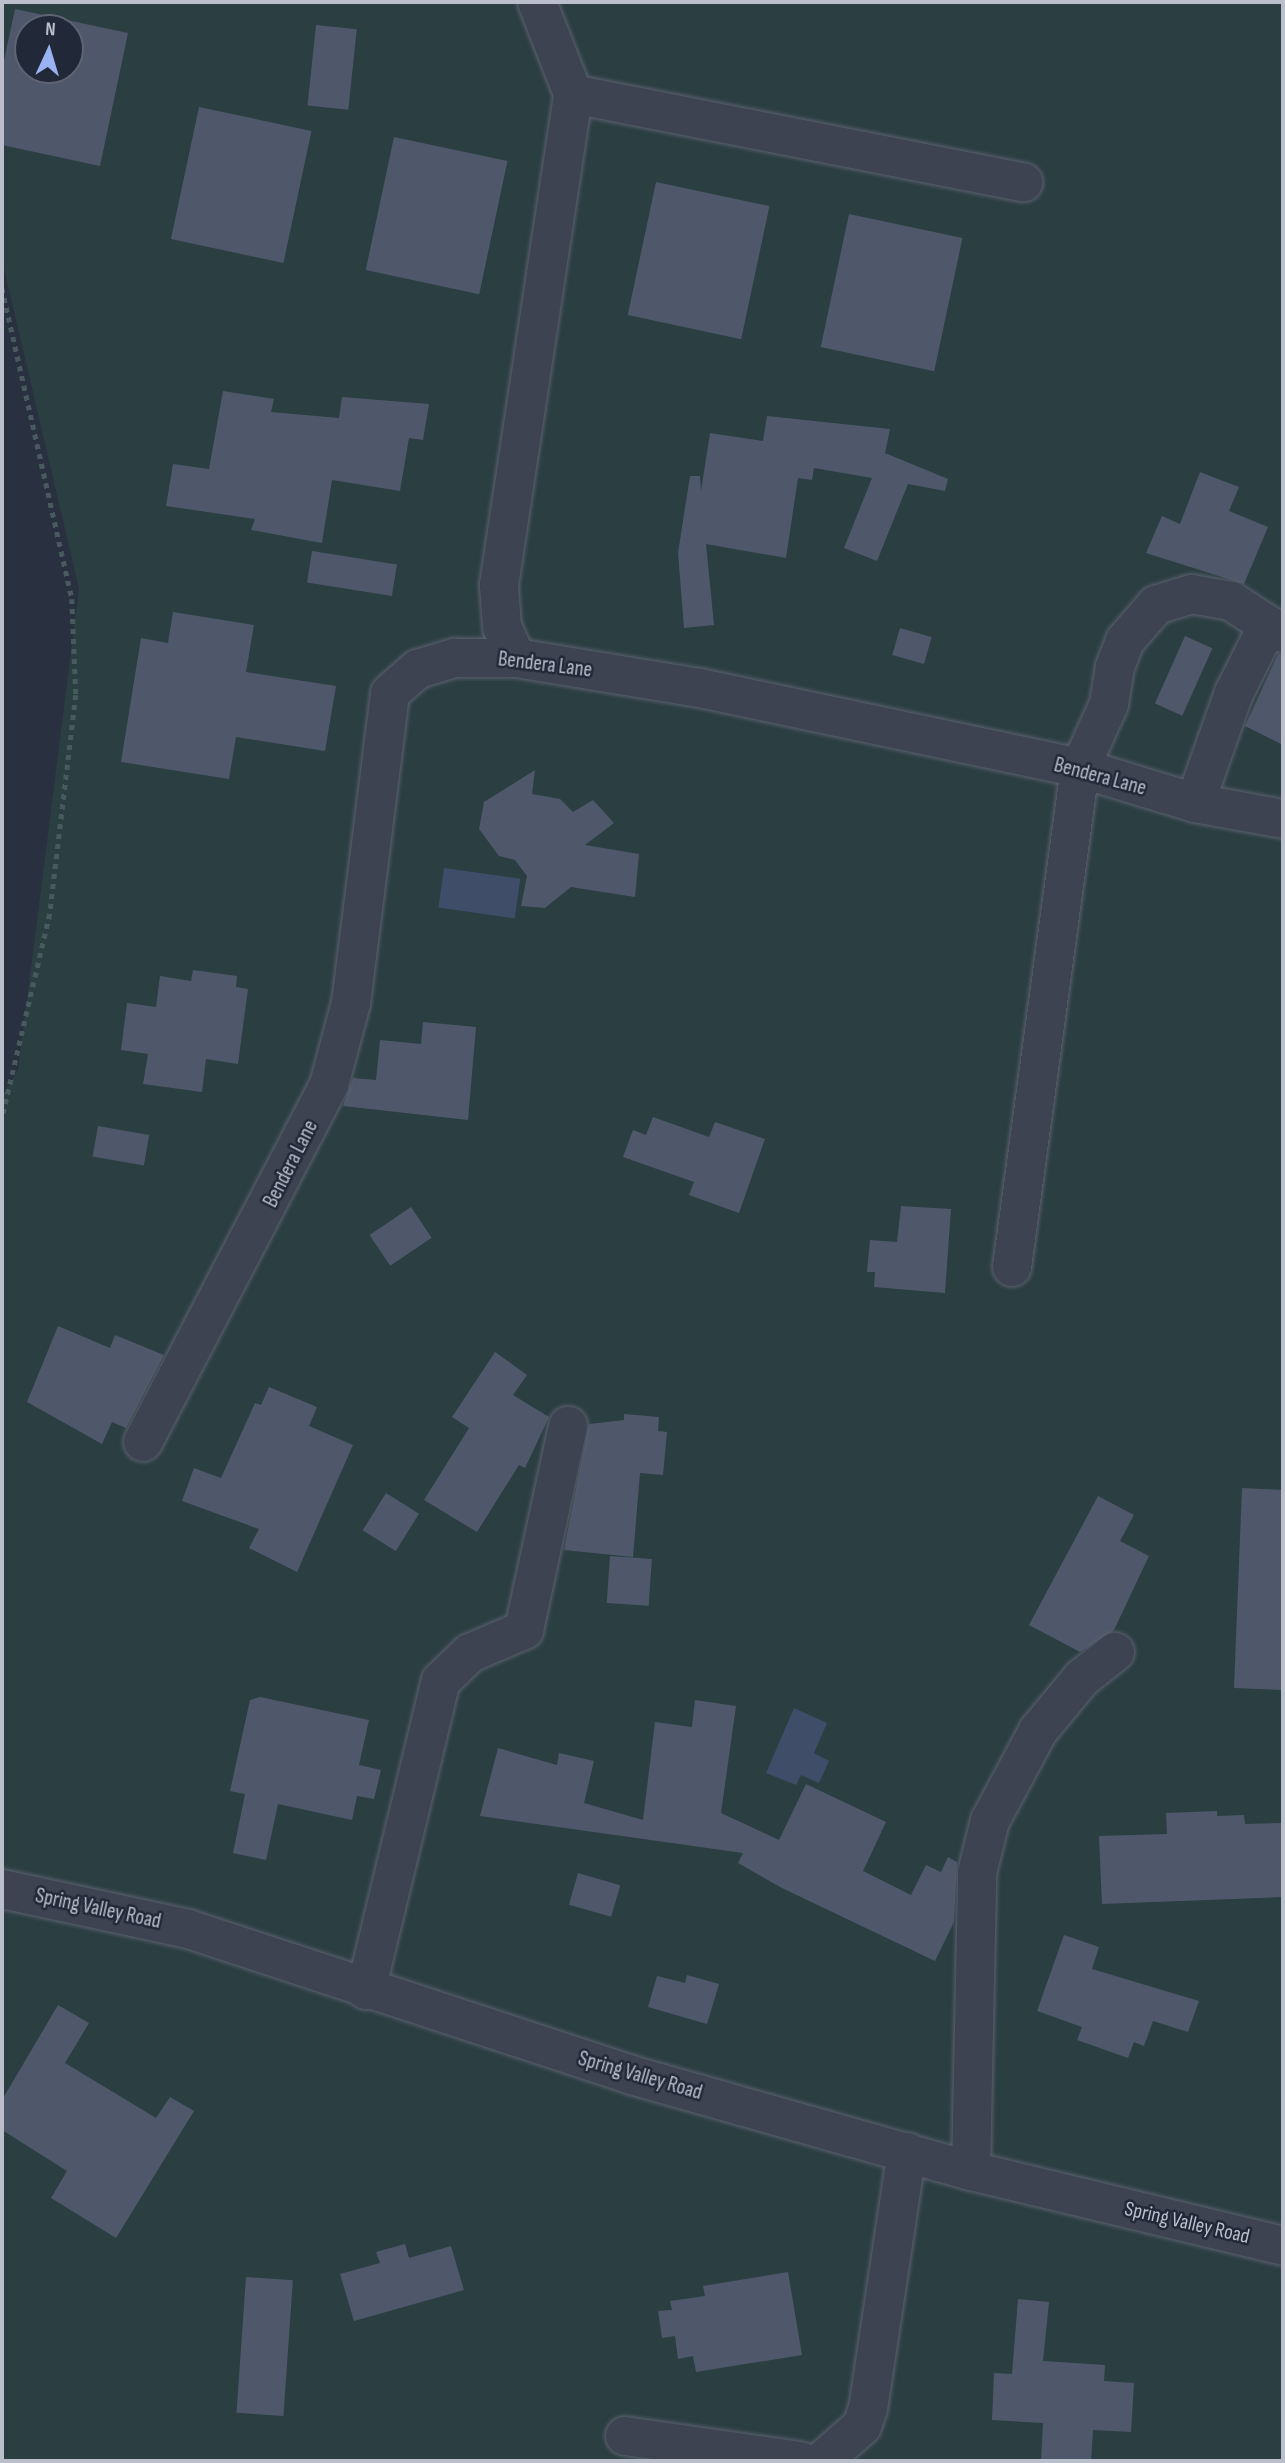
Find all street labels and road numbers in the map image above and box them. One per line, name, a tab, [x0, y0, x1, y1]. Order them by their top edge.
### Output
street label: Bendera Lane	[497, 647, 593, 683]
street label: Bendera Lane	[1051, 753, 1149, 801]
street label: Bendera Lane	[258, 1116, 324, 1212]
street label: Spring Valley Road	[33, 1883, 163, 1935]
street label: Spring Valley Road	[575, 2046, 705, 2106]
street label: Spring Valley Road	[1122, 2196, 1252, 2250]

